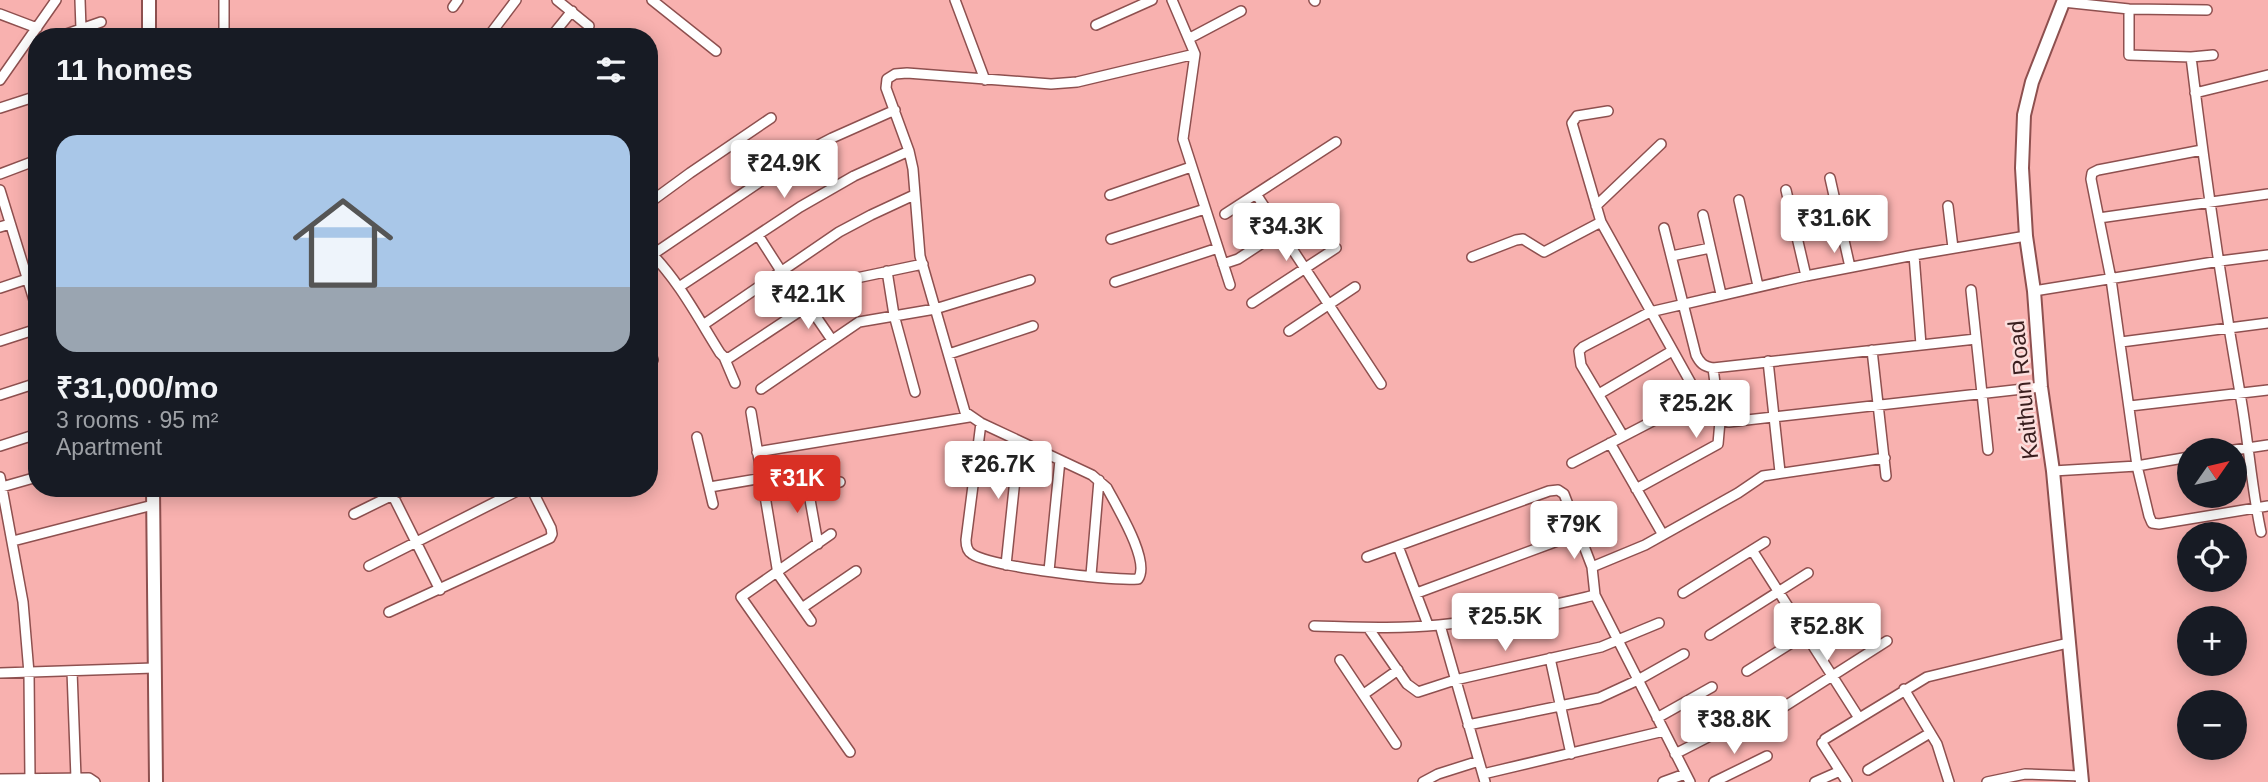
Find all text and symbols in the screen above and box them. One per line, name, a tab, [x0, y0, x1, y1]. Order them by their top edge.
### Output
icon: filters	[592, 51, 630, 89]
text: 11 homes	[56, 53, 193, 86]
pin: ₹24.9K	[727, 140, 841, 200]
text: ₹24.9K	[747, 150, 821, 176]
icon: home	[280, 180, 406, 306]
pin: ₹31.6K	[1777, 196, 1891, 255]
pin: ₹34.3K	[1229, 204, 1343, 263]
text: ₹31.6K	[1797, 205, 1871, 231]
text: ₹34.3K	[1249, 213, 1323, 239]
pin: ₹42.1K	[751, 272, 865, 331]
text: ₹42.1K	[771, 281, 845, 307]
street label: Kaithun Road	[2003, 319, 2043, 461]
text: ₹31,000/mo	[56, 371, 218, 404]
pin: ₹25.2K	[1639, 380, 1753, 440]
text: ₹25.2K	[1659, 390, 1733, 416]
text: 3 rooms · 95 m²	[56, 407, 218, 433]
text: Apartment	[56, 434, 162, 460]
north arrow	[2177, 438, 2247, 508]
map controls	[2177, 438, 2247, 760]
pin: ₹26.7K	[941, 442, 1055, 501]
text: ₹26.7K	[961, 451, 1035, 477]
pin: ₹31K	[756, 456, 838, 515]
text: ₹31K	[769, 465, 825, 491]
pin: ₹79K	[1533, 502, 1615, 561]
text: ₹79K	[1546, 511, 1602, 537]
button: locate	[2177, 522, 2247, 592]
pin: ₹25.5K	[1448, 594, 1562, 653]
text: ₹25.5K	[1468, 603, 1542, 629]
pin: ₹52.8K	[1770, 604, 1884, 663]
button: +	[2177, 606, 2247, 676]
text: ₹52.8K	[1790, 613, 1864, 639]
button: −	[2177, 690, 2247, 760]
pin: ₹38.8K	[1677, 696, 1791, 756]
text: ₹38.8K	[1697, 706, 1771, 732]

